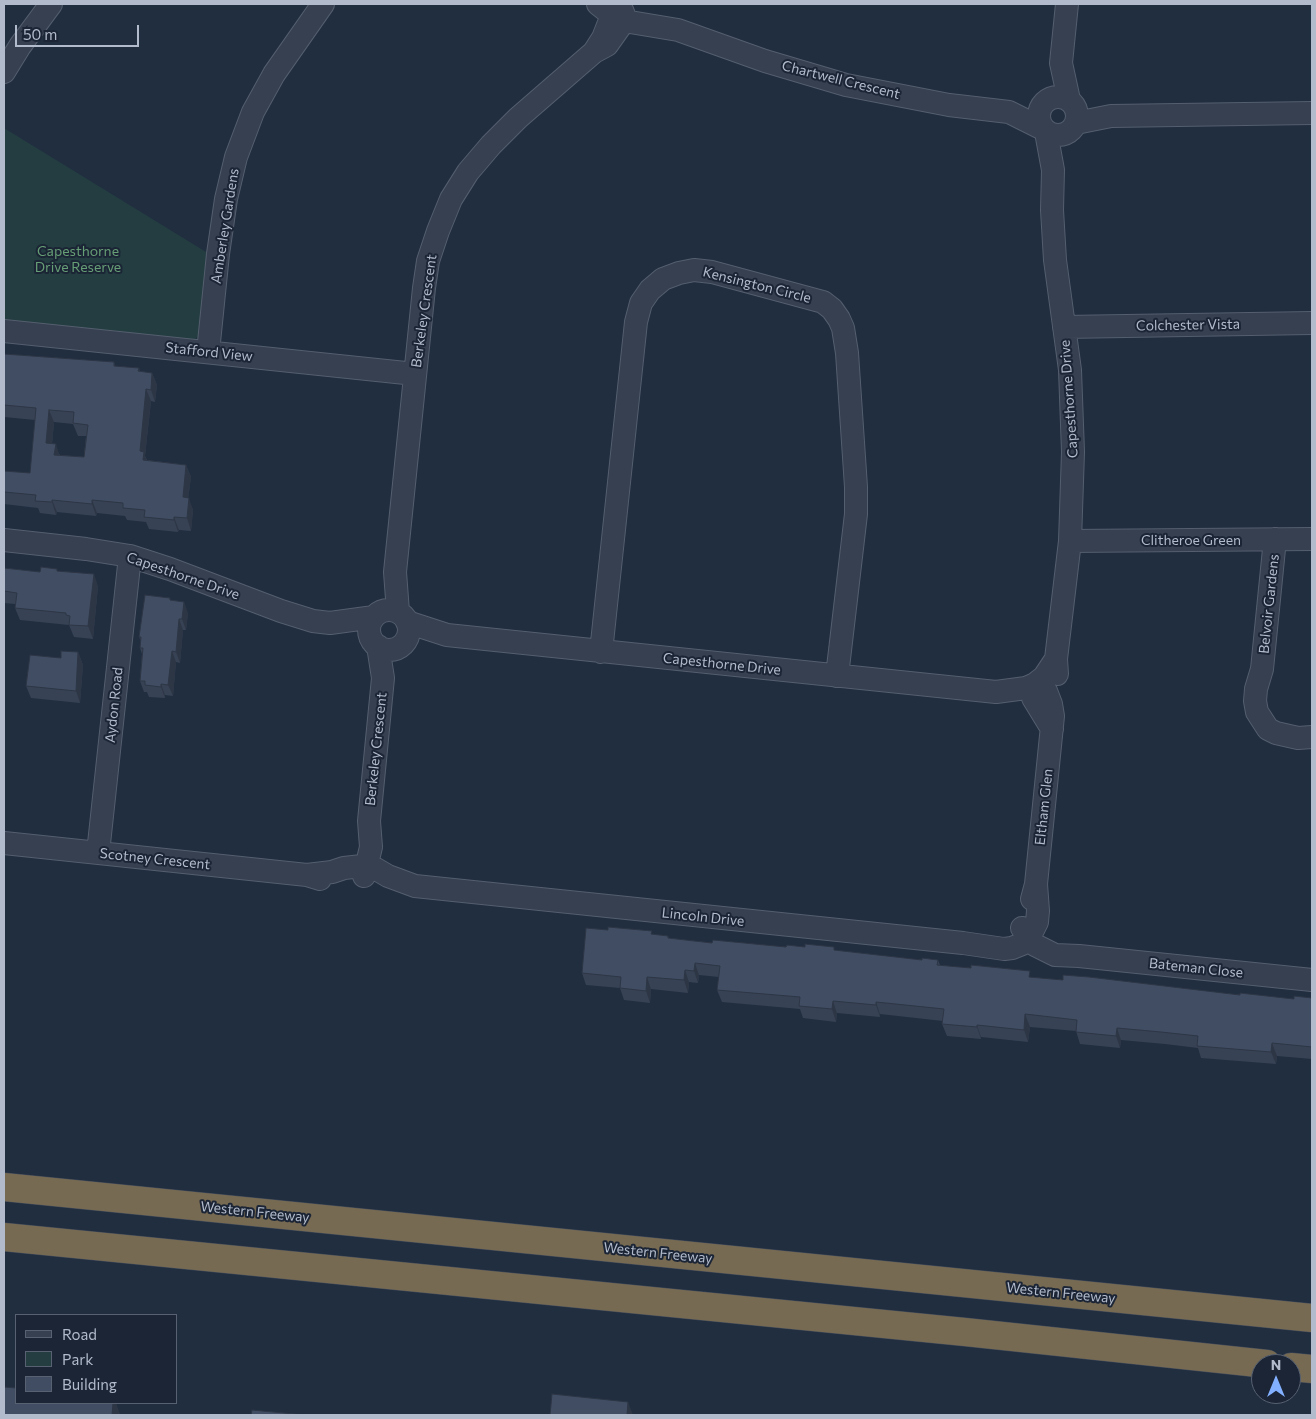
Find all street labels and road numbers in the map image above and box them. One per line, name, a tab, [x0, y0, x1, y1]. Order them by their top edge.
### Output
street label: Chartwell Crescent	[780, 57, 902, 103]
street label: Amberley Gardens	[208, 167, 242, 285]
street label: Berkeley Crescent	[408, 253, 440, 369]
street label: Kensington Circle	[701, 263, 813, 307]
street label: Colchester Vista	[1136, 316, 1240, 334]
street label: Stafford View	[165, 339, 253, 365]
street label: Capesthorne Drive	[1056, 339, 1082, 459]
street label: Clitheroe Green	[1141, 532, 1241, 548]
street label: Capesthorne Drive	[124, 549, 242, 603]
street label: Belvoir Gardens	[1255, 553, 1283, 655]
street label: Capesthorne Drive	[662, 649, 782, 679]
street label: Aydon Road	[102, 666, 126, 744]
street label: Berkeley Crescent	[362, 691, 390, 807]
street label: Eltham Glen	[1032, 768, 1056, 846]
street label: Scotney Crescent	[99, 845, 211, 873]
street label: Lincoln Drive	[661, 904, 745, 930]
street label: Bateman Close	[1148, 955, 1244, 981]
street label: Western Freeway	[200, 1198, 310, 1226]
street label: Western Freeway	[603, 1239, 713, 1267]
street label: Western Freeway	[1006, 1279, 1116, 1307]

